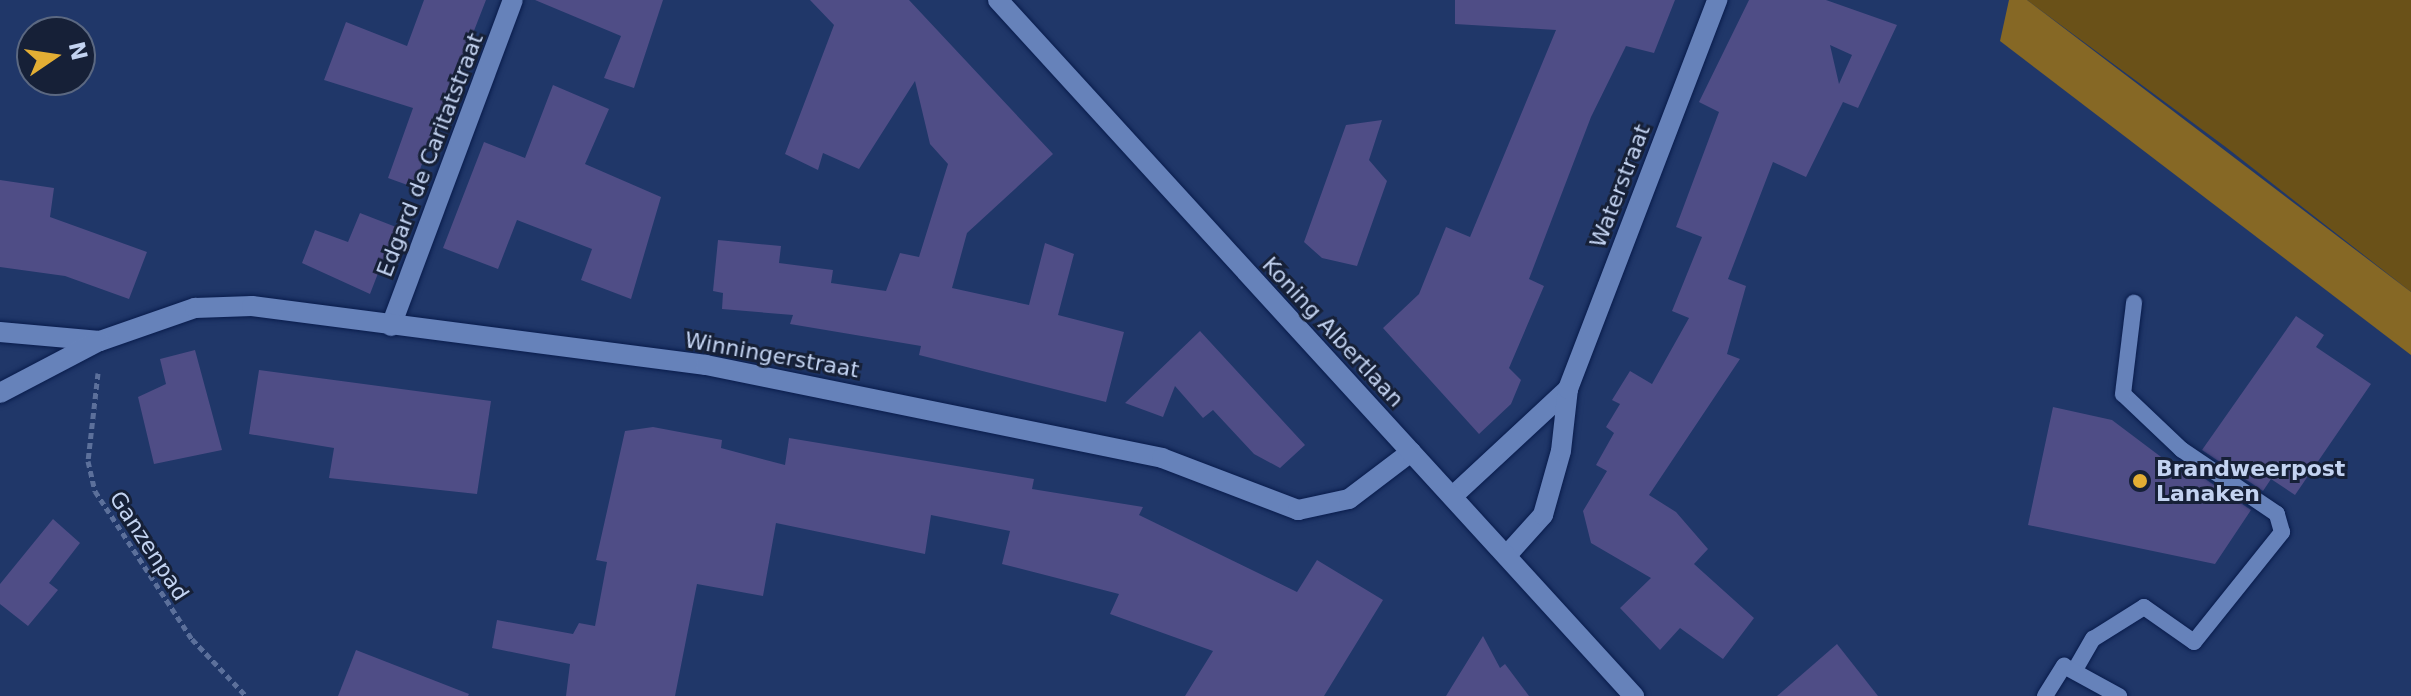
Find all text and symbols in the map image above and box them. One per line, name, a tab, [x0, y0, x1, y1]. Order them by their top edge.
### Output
north arrow	[16, 16, 96, 96]
street label: Edgard de Caritatstraat	[371, 29, 489, 281]
text: N	[64, 39, 92, 63]
street label: Waterstraat	[1584, 121, 1656, 251]
street label: Koning Albertlaan	[1257, 252, 1409, 412]
street label: Winningerstraat	[683, 327, 861, 383]
place label: Brandweerpost Lanaken	[2156, 455, 2345, 506]
marker: Brandweerpost Lanaken	[2131, 472, 2149, 490]
street label: Ganzenpad	[104, 486, 194, 606]

